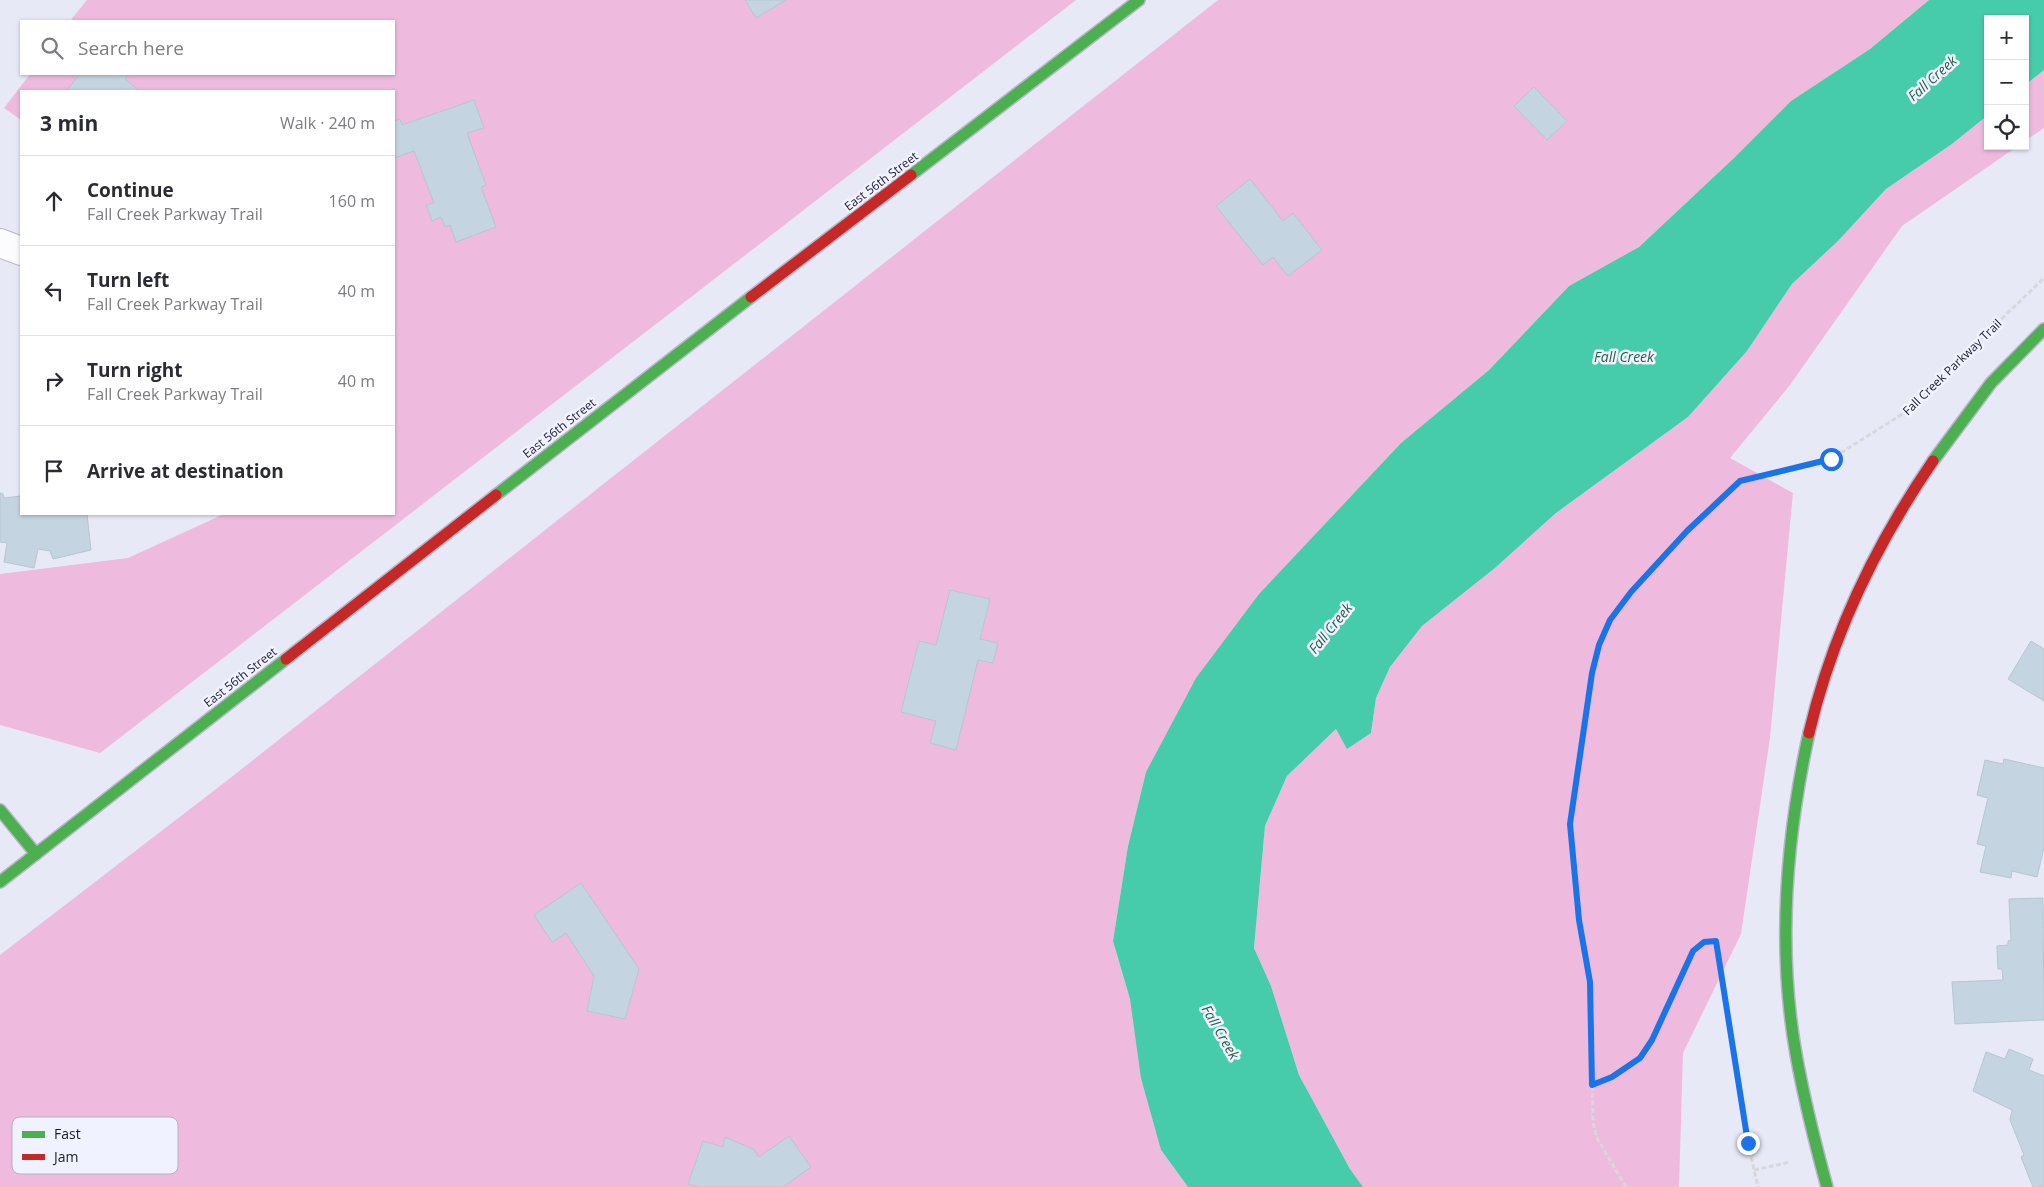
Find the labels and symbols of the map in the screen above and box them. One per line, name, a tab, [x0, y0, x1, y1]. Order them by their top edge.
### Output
water label: Fall Creek	[1903, 50, 1961, 105]
street label: East 56th Street	[841, 148, 921, 214]
street label: Fall Creek Parkway Trail	[1899, 315, 2005, 419]
water label: Fall Creek	[1594, 347, 1655, 366]
street label: East 56th Street	[519, 394, 599, 462]
route start	[1820, 448, 1843, 471]
water label: Fall Creek	[1304, 598, 1357, 657]
street label: East 56th Street	[200, 643, 280, 711]
water label: Fall Creek	[1198, 1001, 1245, 1064]
legend	[12, 1117, 178, 1174]
text: Fast	[54, 1124, 81, 1143]
route end	[1737, 1132, 1760, 1155]
text: Jam	[52, 1147, 79, 1166]

